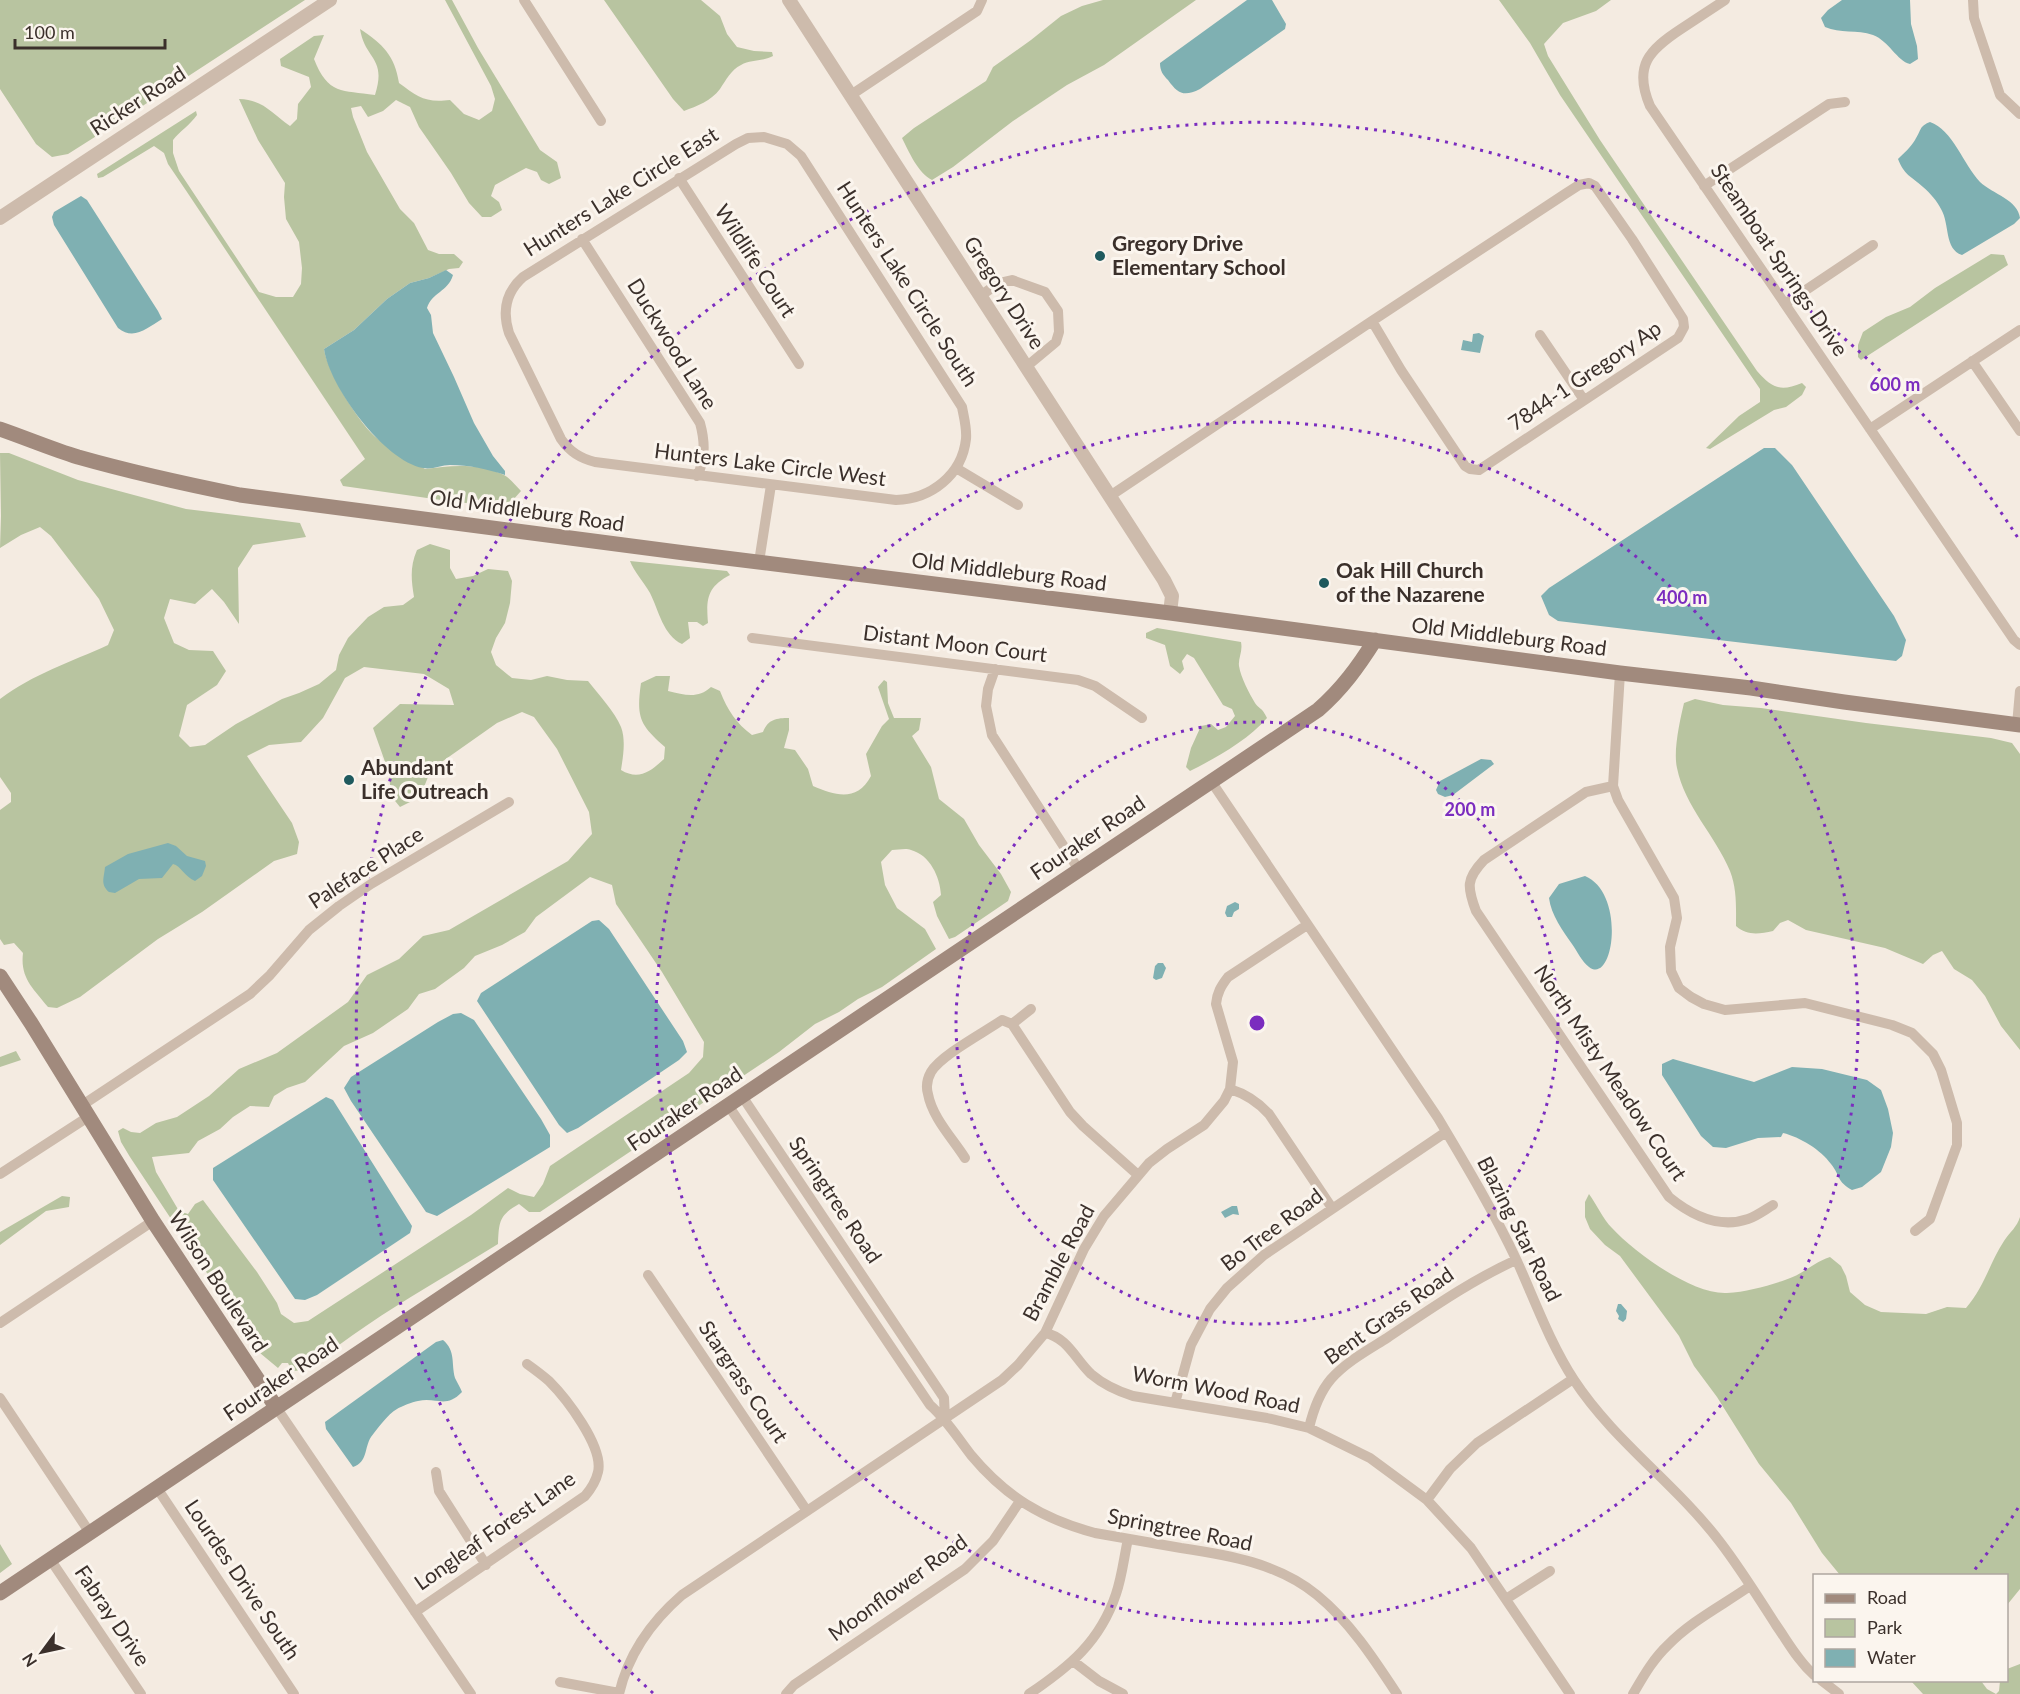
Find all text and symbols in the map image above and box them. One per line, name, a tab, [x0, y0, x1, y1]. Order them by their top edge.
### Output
scale bar	[15, 12, 165, 50]
text: 100 m	[24, 21, 75, 43]
street label: Ricker Road	[85, 60, 189, 140]
street label: Hunters Lake Circle East	[518, 120, 722, 261]
street label: Steamboat Springs Drive	[1706, 158, 1854, 360]
street label: Hunters Lake Circle South	[833, 176, 984, 390]
street label: Wildlife Court	[711, 199, 802, 322]
place label: Gregory Drive Elementary School	[1112, 230, 1286, 279]
street label: Gregory Drive	[960, 231, 1051, 353]
marker: Gregory Drive Elementary School	[1093, 249, 1107, 263]
street label: Duckwood Lane	[623, 273, 723, 413]
street label: 7844-1 Gregory Ap	[1503, 314, 1665, 435]
text: 600 m	[1870, 373, 1920, 395]
street label: Hunters Lake Circle West	[653, 437, 888, 490]
street label: Old Middleburg Road	[428, 483, 626, 536]
street label: Old Middleburg Road	[910, 546, 1108, 595]
place label: Oak Hill Church of the Nazarene	[1336, 557, 1485, 606]
marker: Oak Hill Church of the Nazarene	[1317, 576, 1331, 590]
text: 400 m	[1657, 586, 1707, 608]
street label: Old Middleburg Road	[1410, 611, 1608, 660]
street label: Distant Moon Court	[862, 619, 1049, 666]
place label: Abundant Life Outreach	[360, 754, 489, 803]
marker: Abundant Life Outreach	[342, 773, 356, 787]
street label: Fouraker Road	[1025, 789, 1149, 884]
text: 200 m	[1445, 798, 1495, 820]
street label: Paleface Place	[303, 820, 427, 913]
street label: North Misty Meadow Court	[1530, 960, 1693, 1185]
centre of rings	[1247, 1013, 1267, 1033]
street label: Fouraker Road	[622, 1060, 746, 1155]
street label: Springtree Road	[785, 1131, 888, 1267]
street label: Blazing Star Road	[1473, 1152, 1568, 1305]
street label: Bo Tree Road	[1215, 1182, 1327, 1275]
street label: Bramble Road	[1017, 1200, 1099, 1325]
street label: Wilson Boulevard	[164, 1206, 274, 1356]
street label: Bent Grass Road	[1319, 1261, 1458, 1369]
street label: Stargrass Court	[694, 1316, 794, 1447]
street label: Fouraker Road	[218, 1330, 342, 1425]
street label: Worm Wood Road	[1130, 1360, 1302, 1417]
street label: Longleaf Forest Lane	[409, 1465, 579, 1595]
street label: Lourdes Drive South	[180, 1494, 306, 1664]
street label: Springtree Road	[1106, 1502, 1255, 1555]
street label: Moonflower Road	[823, 1528, 971, 1645]
street label: Fabray Drive	[70, 1560, 156, 1670]
legend	[1813, 1574, 2008, 1682]
text: Road	[1867, 1586, 1907, 1608]
text: Park	[1867, 1616, 1903, 1638]
north arrow	[12, 1622, 72, 1682]
text: Water	[1867, 1646, 1916, 1668]
text: N	[18, 1650, 40, 1671]

